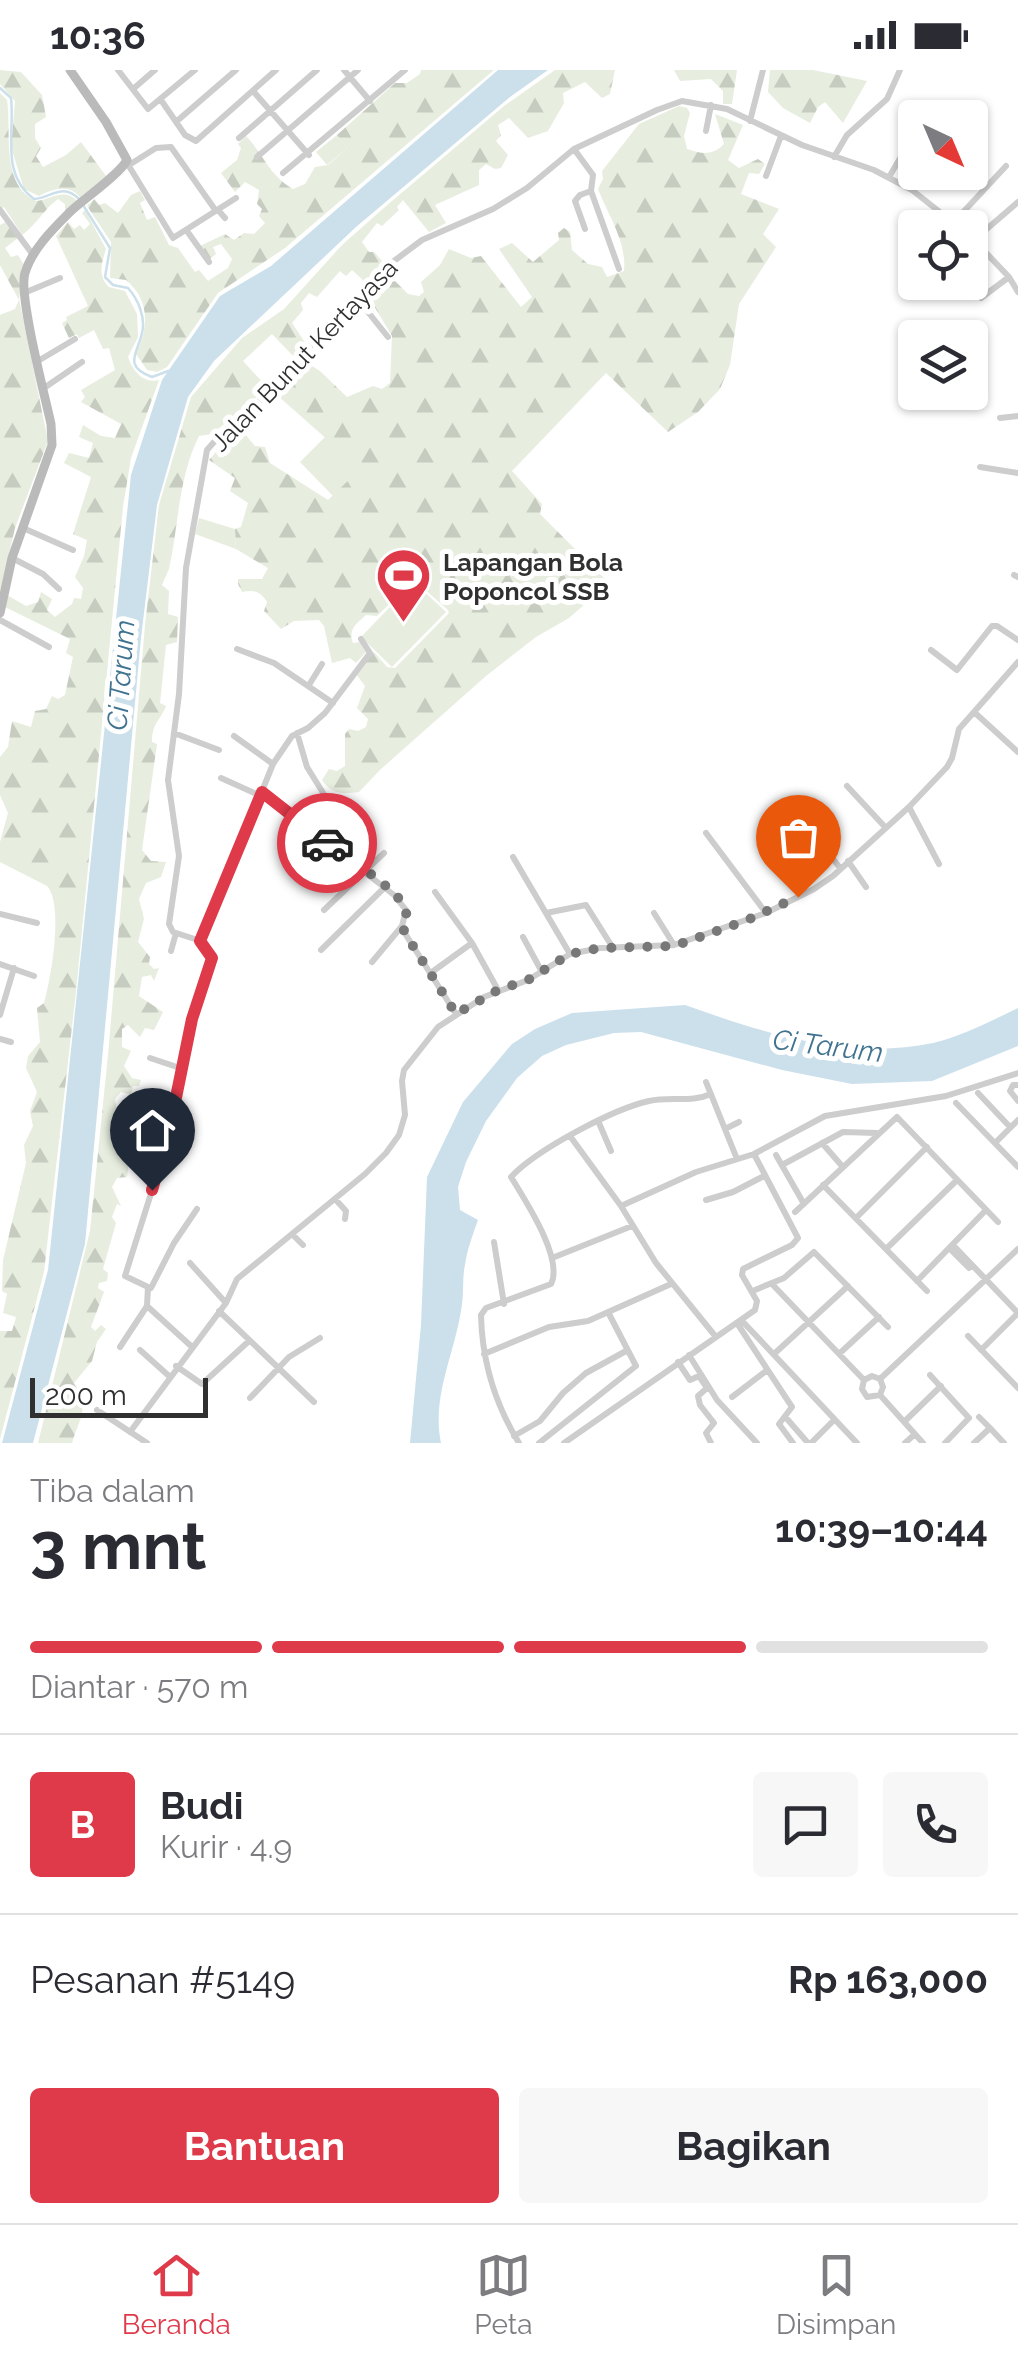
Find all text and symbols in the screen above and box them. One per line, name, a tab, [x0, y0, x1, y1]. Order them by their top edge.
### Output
text: 10:36	[50, 13, 146, 58]
north arrow	[898, 100, 988, 190]
map controls	[898, 100, 988, 410]
button: locate	[898, 210, 988, 300]
street label: Jalan Bunut Kertayasa	[205, 253, 403, 457]
button: layers	[898, 320, 988, 410]
sports icon: Lapangan Bola Poponcol SSB	[374, 546, 434, 625]
place label: Lapangan Bola Poponcol SSB	[443, 547, 623, 606]
water label: Ci Tarum	[101, 619, 141, 731]
courier	[277, 793, 377, 893]
pin	[756, 795, 841, 898]
icon: bag	[771, 810, 826, 865]
icon: car	[300, 816, 355, 871]
water label: Ci Tarum	[771, 1023, 885, 1069]
pin	[110, 1088, 195, 1191]
icon: home	[125, 1103, 180, 1158]
scale bar	[30, 1373, 208, 1418]
text: 200 m	[45, 1379, 127, 1412]
text: Tiba dalam	[30, 1472, 195, 1509]
text: 10:39–10:44	[775, 1506, 988, 1551]
text: 3 mnt	[30, 1508, 206, 1584]
text: Diantar · 570 m	[30, 1668, 248, 1705]
button: chat	[753, 1772, 858, 1877]
button: phone	[883, 1772, 988, 1877]
text: Budi	[160, 1783, 243, 1828]
text: B	[70, 1802, 95, 1847]
text: Kurir · 4.9	[160, 1828, 292, 1865]
text: Pesanan #5149	[30, 1957, 295, 2002]
text: Rp 163,000	[788, 1957, 988, 2002]
button: Bantuan	[30, 2088, 499, 2203]
button: Bagikan	[519, 2088, 988, 2203]
tab: Beranda	[122, 2248, 231, 2341]
tab: Peta	[474, 2248, 532, 2341]
tab: Disimpan	[776, 2248, 896, 2341]

